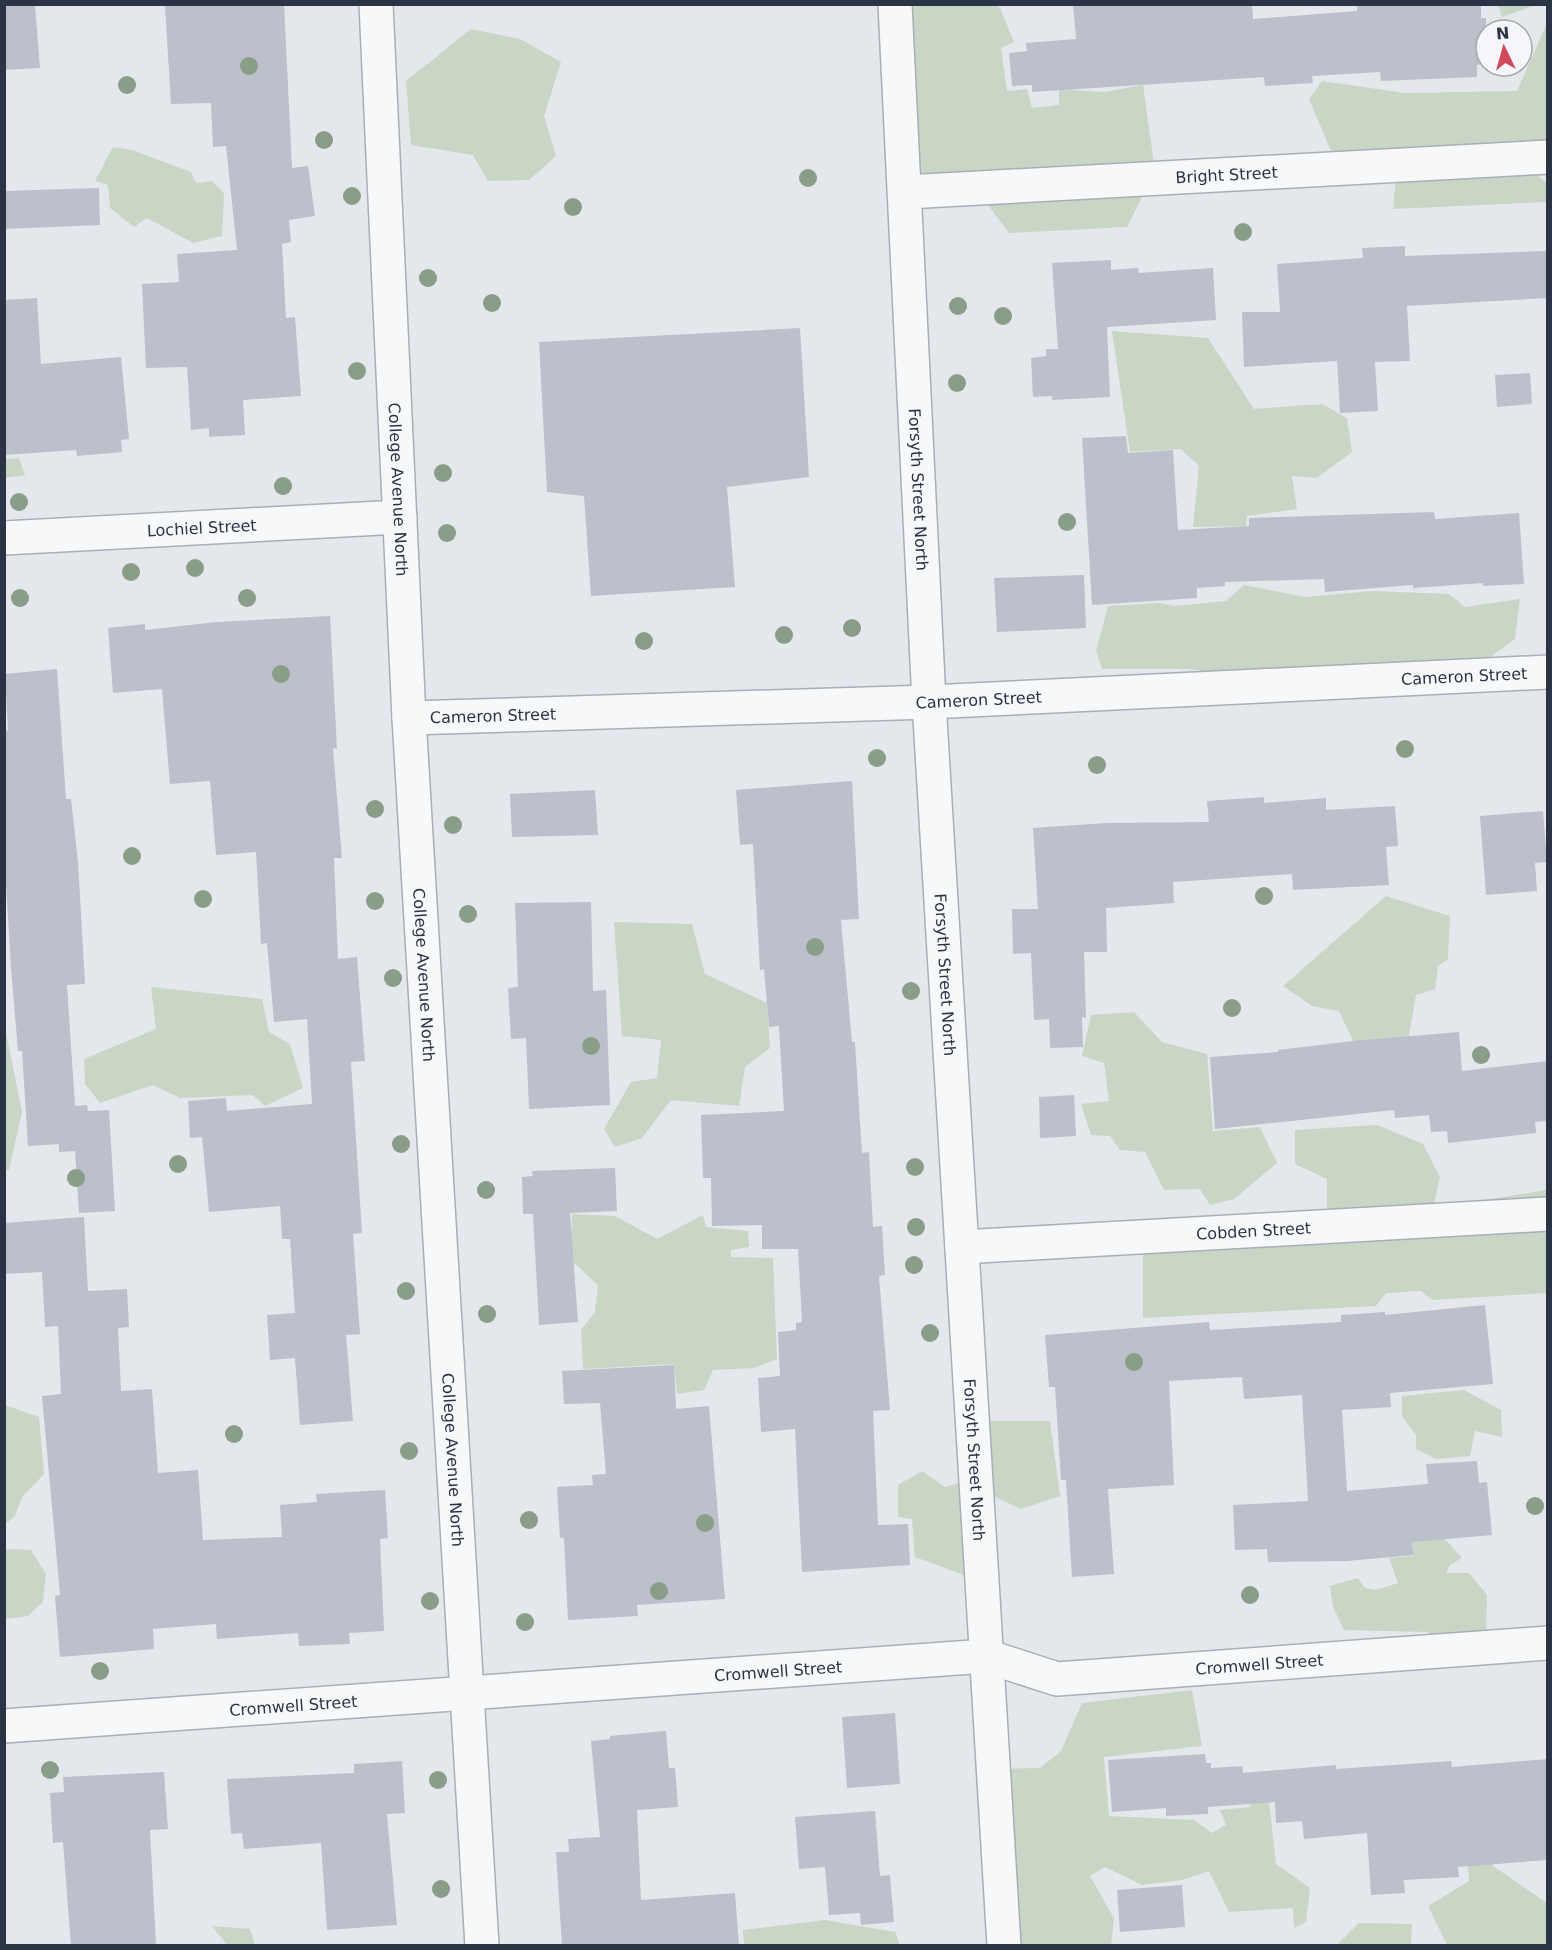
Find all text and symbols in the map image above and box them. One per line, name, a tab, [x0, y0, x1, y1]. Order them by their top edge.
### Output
north arrow	[1474, 18, 1534, 78]
text: N	[1495, 24, 1510, 44]
street label: Bright Street	[1175, 162, 1278, 187]
street label: College Avenue North	[385, 402, 412, 577]
street label: Forsyth Street North	[905, 408, 932, 571]
street label: Lochiel Street	[146, 515, 257, 540]
street label: Cameron Street	[1401, 664, 1528, 689]
street label: Cameron Street	[915, 687, 1042, 712]
street label: Cameron Street	[430, 704, 556, 727]
street label: College Avenue North	[410, 887, 439, 1062]
street label: Forsyth Street North	[931, 893, 960, 1057]
street label: Cobden Street	[1196, 1218, 1311, 1243]
street label: College Avenue North	[438, 1372, 468, 1547]
street label: Forsyth Street North	[960, 1378, 989, 1542]
street label: Cromwell Street	[1195, 1650, 1324, 1678]
street label: Cromwell Street	[713, 1657, 843, 1685]
street label: Cromwell Street	[229, 1691, 358, 1719]

